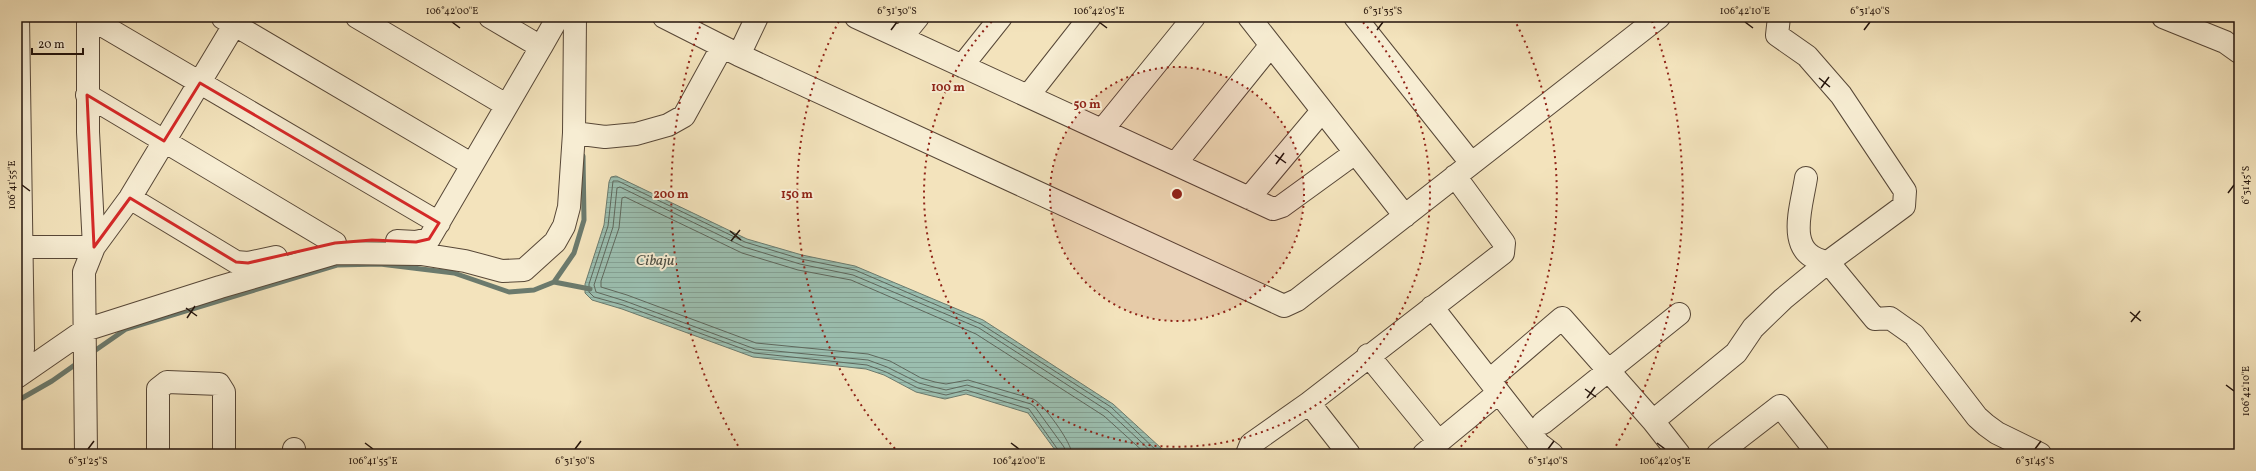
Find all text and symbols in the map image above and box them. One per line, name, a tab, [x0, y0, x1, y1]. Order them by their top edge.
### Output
text: 106°42'00"E	[426, 4, 478, 18]
text: 6°31'30"S	[877, 4, 917, 18]
text: 106°42'05"E	[1073, 4, 1125, 18]
text: 6°31'35"S	[1364, 4, 1402, 18]
text: 106°42'10"E	[1720, 4, 1770, 18]
text: 6°31'40"S	[1850, 4, 1890, 18]
scale bar	[32, 30, 83, 56]
text: 20 m	[38, 37, 65, 53]
text: 100 m	[931, 80, 965, 96]
text: 50 m	[1073, 97, 1101, 113]
text: 106°41'55"E	[5, 161, 19, 209]
text: 6°31'45"S	[2239, 166, 2253, 204]
text: 200 m	[653, 187, 689, 203]
text: 150 m	[781, 187, 813, 203]
centre of rings	[1170, 187, 1184, 201]
water label: Cibaju	[636, 251, 675, 272]
text: 106°42'10"E	[2239, 366, 2253, 416]
text: 6°31'25"S	[69, 454, 107, 468]
text: 106°41'55"E	[349, 454, 397, 468]
text: 6°31'30"S	[555, 454, 595, 468]
text: 106°42'00"E	[993, 454, 1045, 468]
text: 6°31'40"S	[1528, 454, 1568, 468]
text: 106°42'05"E	[1639, 454, 1691, 468]
text: 6°31'45"S	[2016, 454, 2054, 468]

